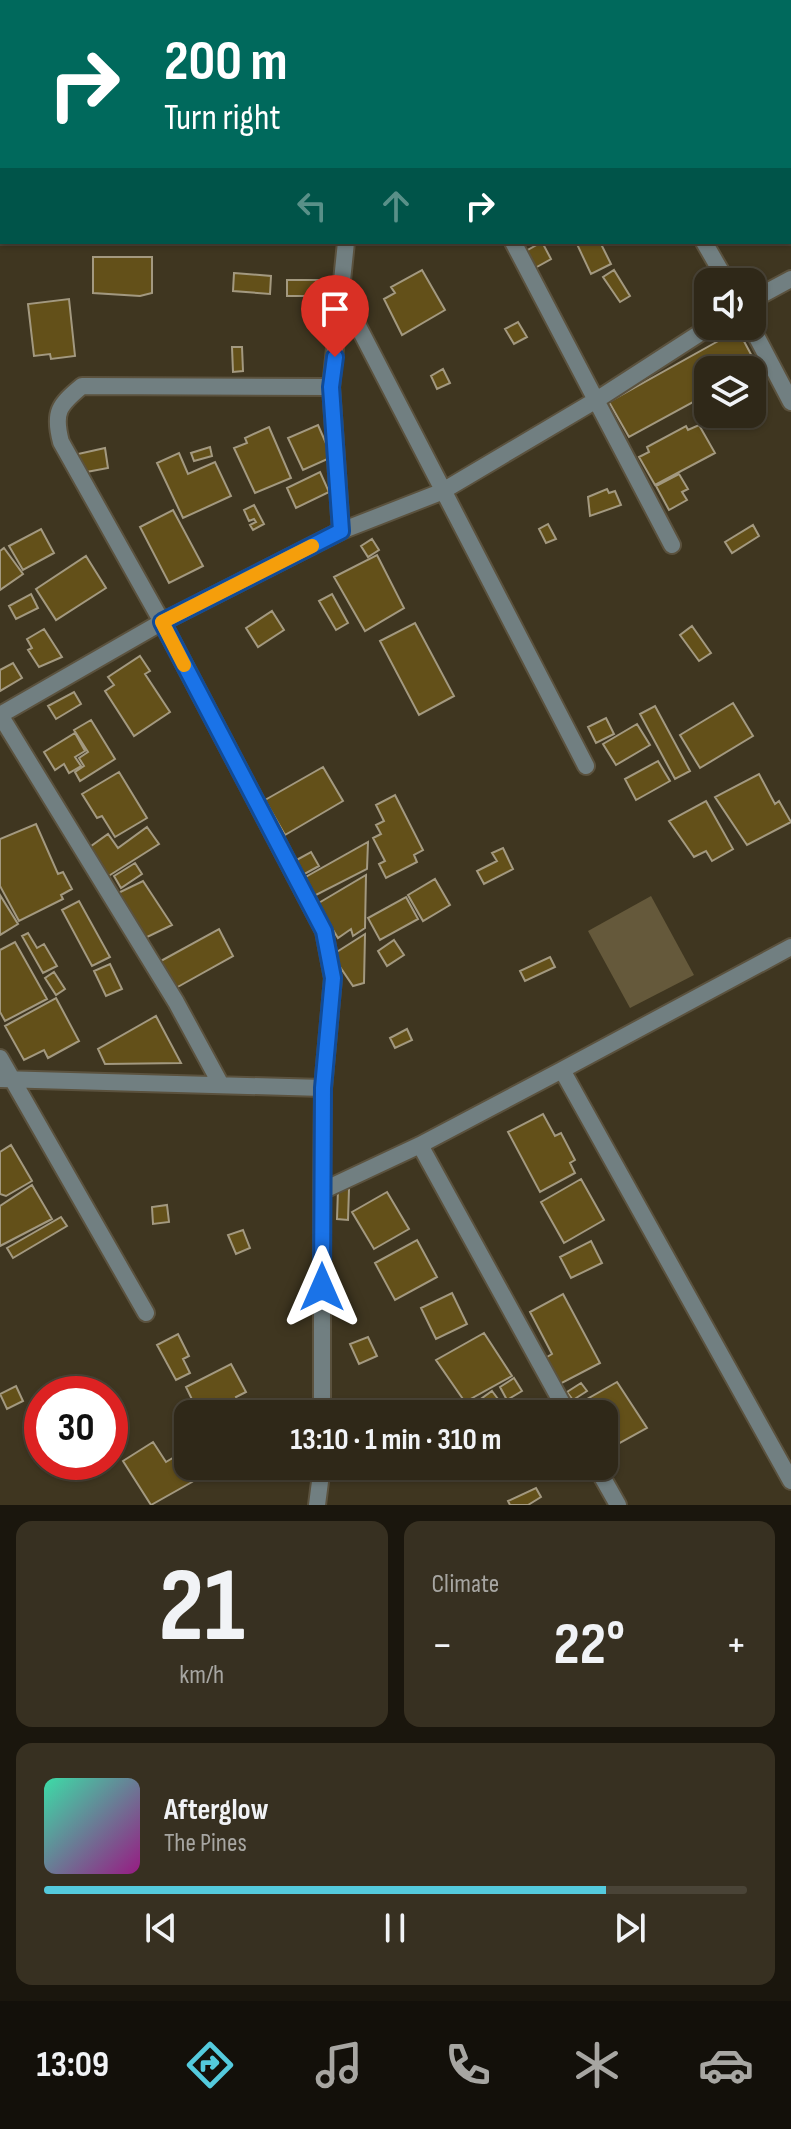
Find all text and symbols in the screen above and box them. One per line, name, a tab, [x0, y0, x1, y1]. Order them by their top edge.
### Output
text: 200 m	[164, 29, 288, 96]
icon: right	[32, 32, 136, 136]
text: Turn right	[164, 97, 281, 140]
icon: left	[290, 184, 334, 228]
icon: ahead	[374, 184, 418, 228]
icon: right	[458, 184, 502, 228]
map controls	[694, 268, 766, 428]
button: sound	[694, 268, 766, 340]
pin	[301, 275, 369, 357]
icon: arrive	[313, 287, 357, 331]
button: layers	[694, 356, 766, 428]
position arrow	[280, 1245, 364, 1329]
speed limit sign: 30	[24, 1376, 128, 1480]
text: 13:10 · 1 min · 310 m	[291, 1422, 501, 1458]
text: 21	[159, 1545, 245, 1670]
text: Climate	[432, 1569, 499, 1600]
text: 22°	[553, 1609, 625, 1681]
text: −	[432, 1619, 453, 1672]
text: +	[725, 1619, 747, 1672]
text: km/h	[179, 1660, 224, 1691]
text: Afterglow	[164, 1792, 269, 1828]
text: The Pines	[164, 1828, 247, 1859]
icon: previous	[139, 1906, 183, 1950]
icon: pause	[373, 1906, 417, 1950]
icon: next	[608, 1906, 652, 1950]
icon: directions	[182, 2037, 238, 2093]
icon: music	[311, 2037, 367, 2093]
icon: phone	[440, 2037, 496, 2093]
icon: climate	[569, 2037, 625, 2093]
icon: car	[698, 2037, 754, 2093]
text: 13:09	[37, 2044, 109, 2087]

